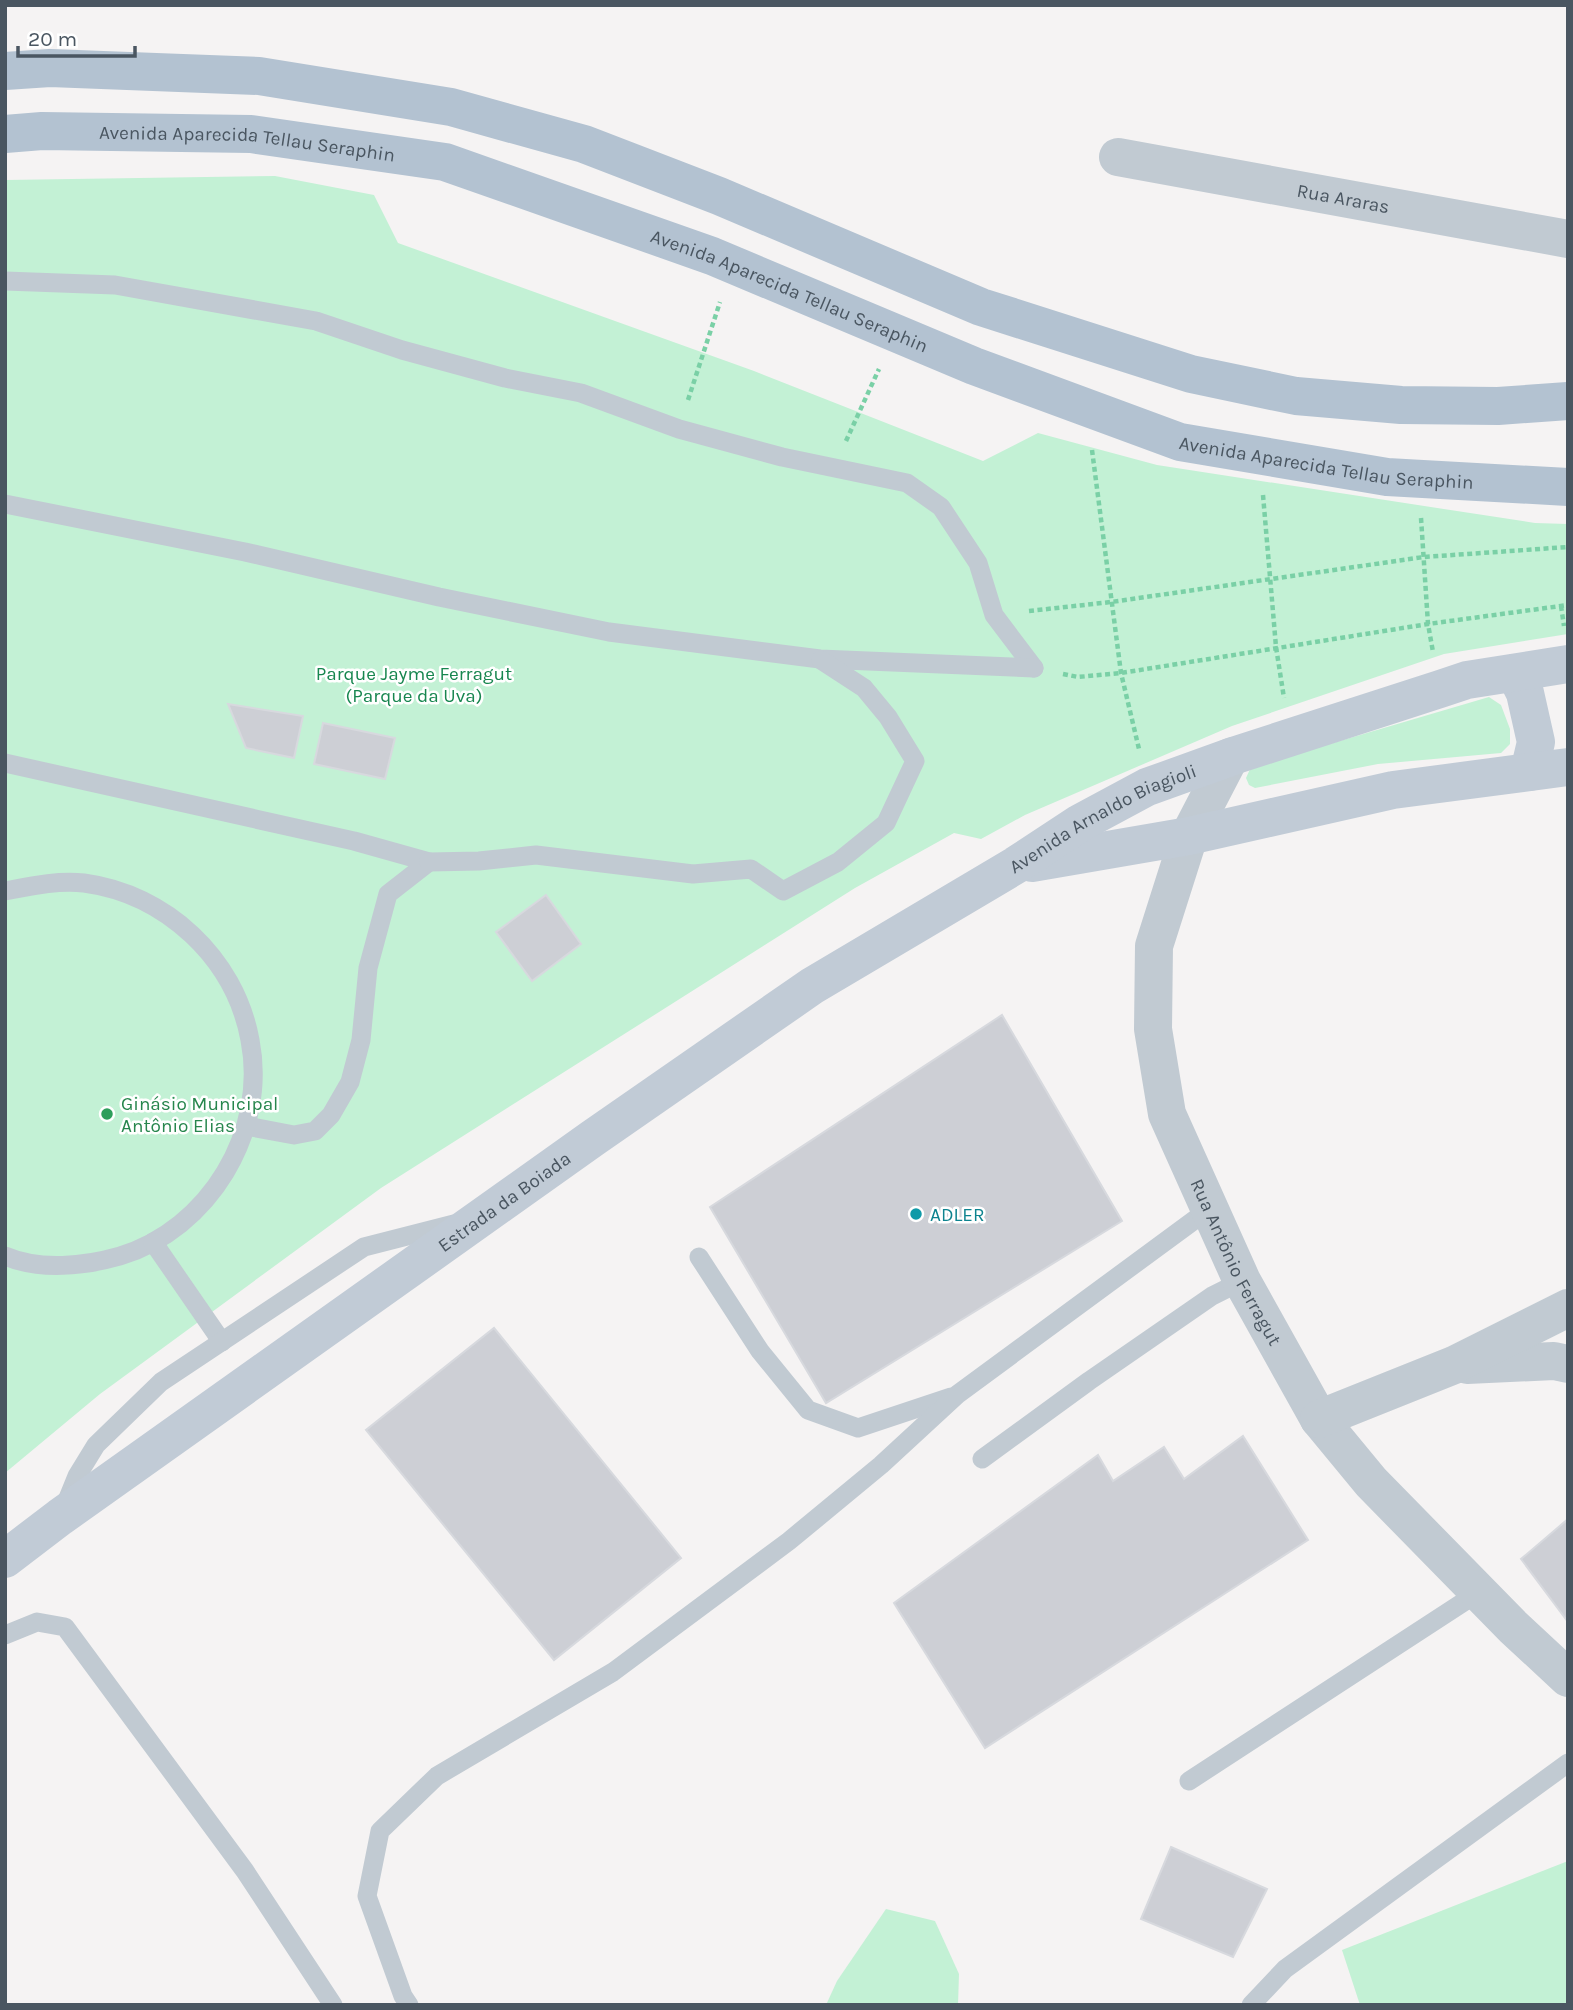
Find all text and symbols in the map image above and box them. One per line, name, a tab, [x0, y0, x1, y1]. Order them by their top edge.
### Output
scale bar	[18, 14, 135, 58]
text: 20 m	[28, 27, 77, 51]
street label: Avenida Aparecida Tellau Seraphin	[99, 122, 397, 167]
street label: Rua Araras	[1295, 180, 1391, 218]
street label: Avenida Aparecida Tellau Seraphin	[648, 225, 931, 357]
street label: Avenida Aparecida Tellau Seraphin	[1177, 432, 1474, 494]
park label: Parque Jayme Ferragut (Parque da Uva)	[316, 663, 512, 707]
street label: Avenida Arnaldo Biagioli	[1006, 760, 1200, 878]
place label: Ginásio Municipal Antônio Elias	[121, 1093, 278, 1137]
marker: Ginásio Municipal Antônio Elias	[99, 1106, 115, 1122]
street label: Estrada da Boiada	[434, 1147, 575, 1257]
street label: Rua Antônio Ferragut	[1186, 1176, 1286, 1350]
place label: ADLER	[930, 1204, 985, 1226]
marker: ADLER	[908, 1206, 924, 1222]

